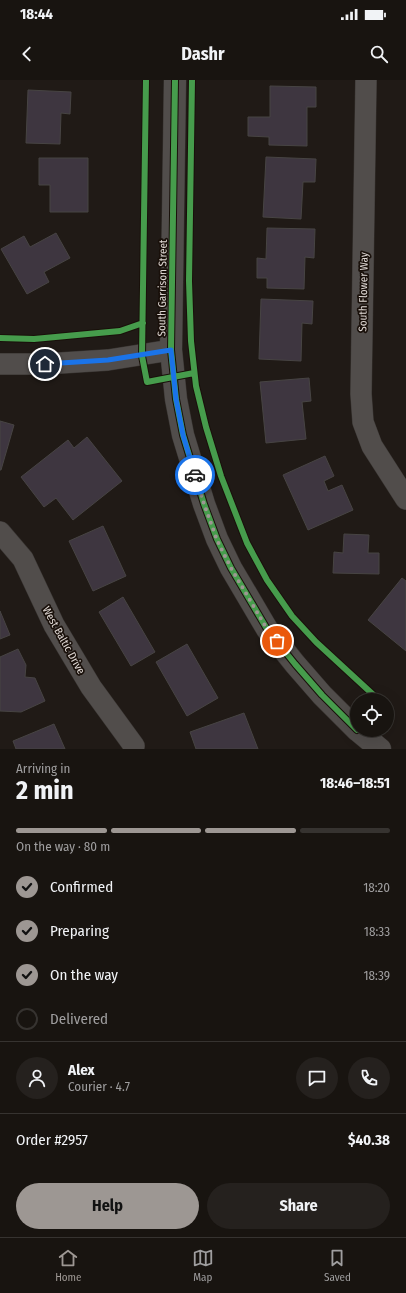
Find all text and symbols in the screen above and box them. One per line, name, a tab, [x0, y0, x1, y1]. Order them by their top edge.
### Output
text: 18:44	[20, 5, 53, 23]
icon: back	[16, 43, 38, 65]
text: Dashr	[181, 43, 225, 65]
icon: search	[368, 43, 390, 65]
street label: South Garrison Street	[155, 239, 170, 337]
street label: South Flower Way	[356, 252, 371, 332]
pin	[28, 347, 62, 381]
icon: home	[34, 353, 56, 375]
courier	[175, 455, 215, 495]
icon: car	[184, 464, 206, 486]
street label: West Baltic Drive	[40, 604, 88, 676]
pin	[260, 624, 294, 658]
icon: bag	[266, 630, 288, 652]
map controls	[350, 693, 394, 737]
button: locate	[350, 693, 394, 737]
text: Arriving in	[16, 761, 70, 776]
text: 18:46–18:51	[320, 774, 390, 792]
text: 2 min	[16, 775, 74, 806]
text: On the way · 80 m	[16, 839, 110, 854]
icon: check	[16, 876, 38, 898]
text: Confirmed	[50, 878, 113, 896]
text: 18:20	[363, 880, 390, 895]
icon: check	[16, 920, 38, 942]
text: Preparing	[50, 922, 109, 940]
text: 18:33	[364, 924, 390, 939]
icon: check	[16, 964, 38, 986]
text: On the way	[50, 966, 118, 984]
text: 18:39	[364, 968, 390, 983]
text: Delivered	[50, 1010, 108, 1028]
button: person	[16, 1057, 58, 1099]
button: chat	[296, 1057, 338, 1099]
button: phone	[348, 1057, 390, 1099]
text: Alex	[68, 1061, 95, 1079]
text: Courier · 4.7	[68, 1079, 130, 1094]
text: Order #2957	[16, 1131, 88, 1149]
text: $40.38	[348, 1131, 390, 1149]
button: Help	[16, 1183, 199, 1229]
button: Share	[207, 1183, 390, 1229]
tab: Home	[55, 1247, 81, 1284]
tab: Map	[192, 1247, 214, 1284]
tab: Saved	[324, 1247, 351, 1284]

